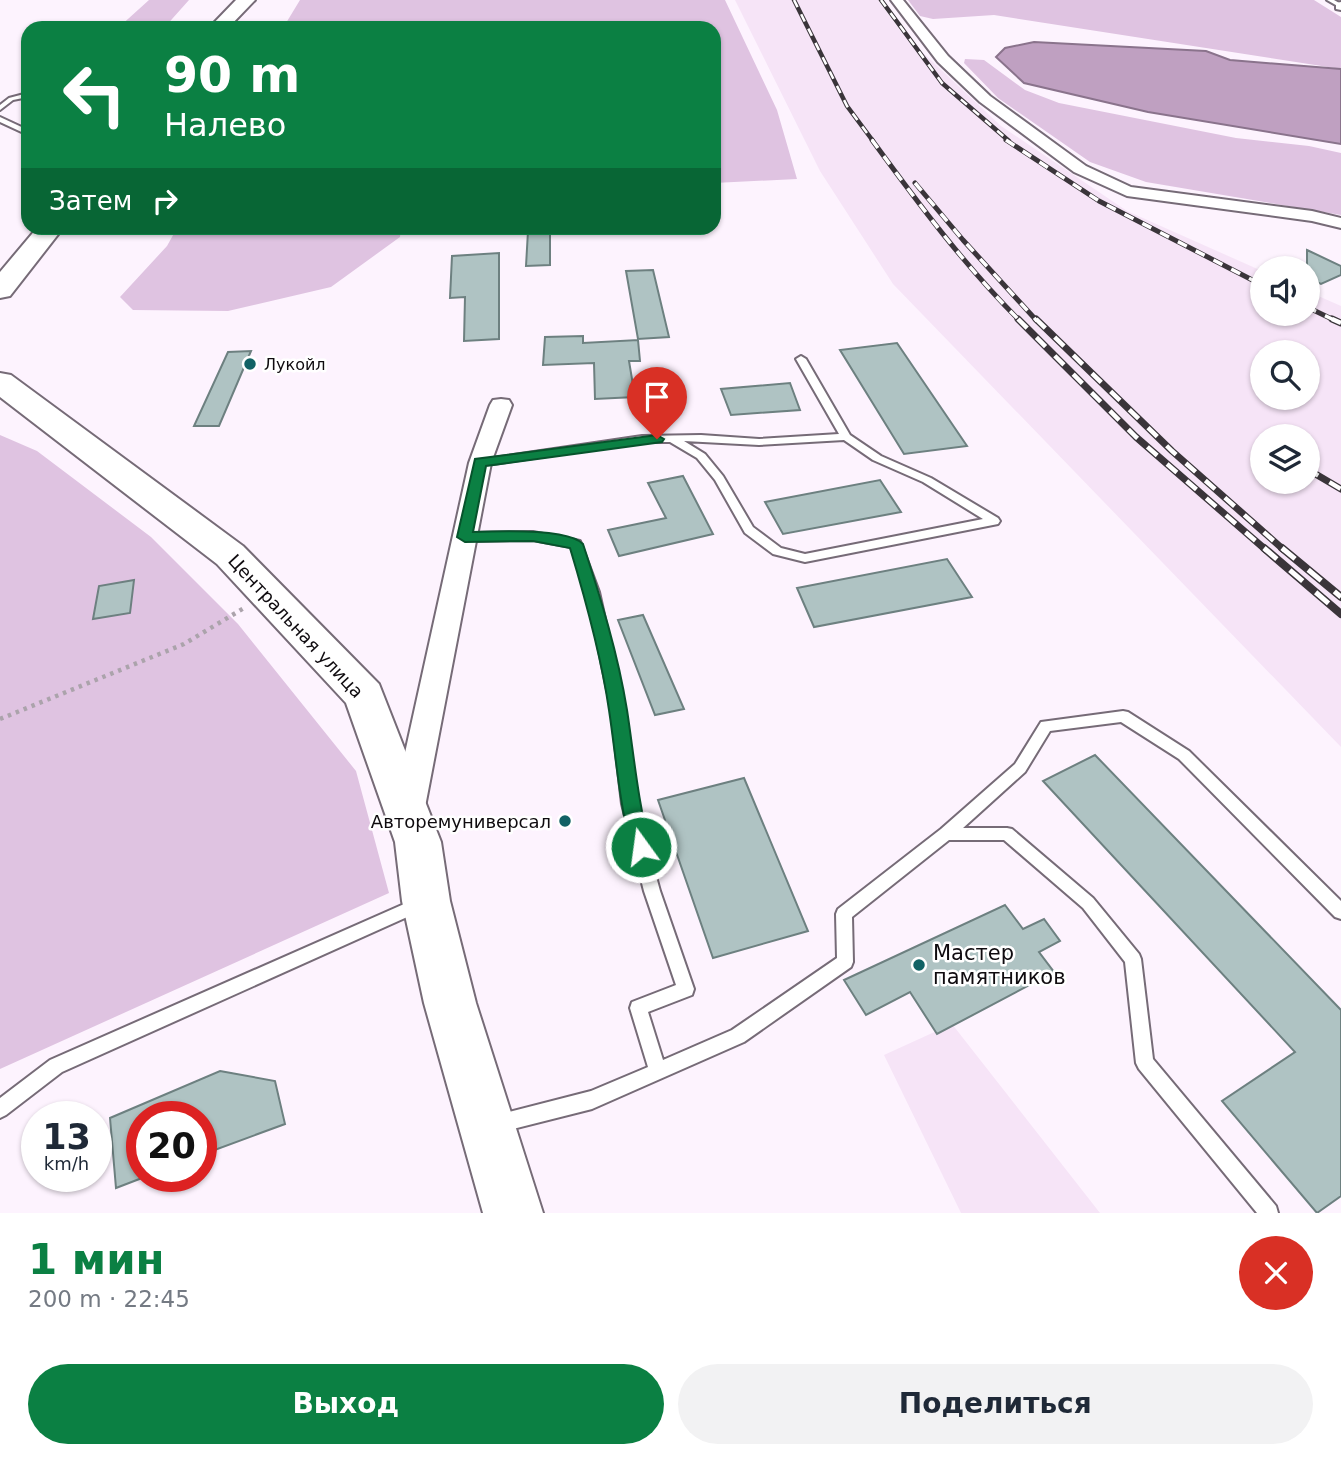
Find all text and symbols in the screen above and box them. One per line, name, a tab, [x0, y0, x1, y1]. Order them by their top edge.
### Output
text: 90 m	[164, 47, 300, 104]
icon: left	[49, 49, 140, 140]
text: Налево	[164, 106, 286, 144]
icon: right	[146, 182, 184, 220]
text: Затем	[49, 186, 132, 216]
map controls	[1250, 256, 1320, 494]
button: sound	[1250, 256, 1320, 326]
button: search	[1250, 340, 1320, 410]
place label: Лукойл	[264, 355, 326, 374]
marker: Лукойл	[242, 356, 258, 372]
pin	[627, 367, 687, 439]
icon: arrive	[638, 378, 676, 416]
button: layers	[1250, 424, 1320, 494]
street label: Центральная улица	[224, 550, 368, 702]
position arrow	[604, 810, 678, 884]
place label: Авторемуниверсал	[371, 811, 551, 832]
marker: Авторемуниверсал	[557, 813, 573, 829]
place label: Мастер памятников	[933, 941, 1066, 989]
marker: Мастер памятников	[911, 957, 927, 973]
speed limit sign: 20	[126, 1101, 217, 1192]
text: 13	[42, 1117, 91, 1157]
text: km/h	[44, 1153, 89, 1174]
text: 1 мин	[28, 1235, 165, 1284]
button: close	[1239, 1236, 1313, 1310]
text: 200 m · 22:45	[28, 1286, 190, 1312]
button: Выход	[28, 1364, 664, 1444]
button: Поделиться	[678, 1364, 1313, 1444]

